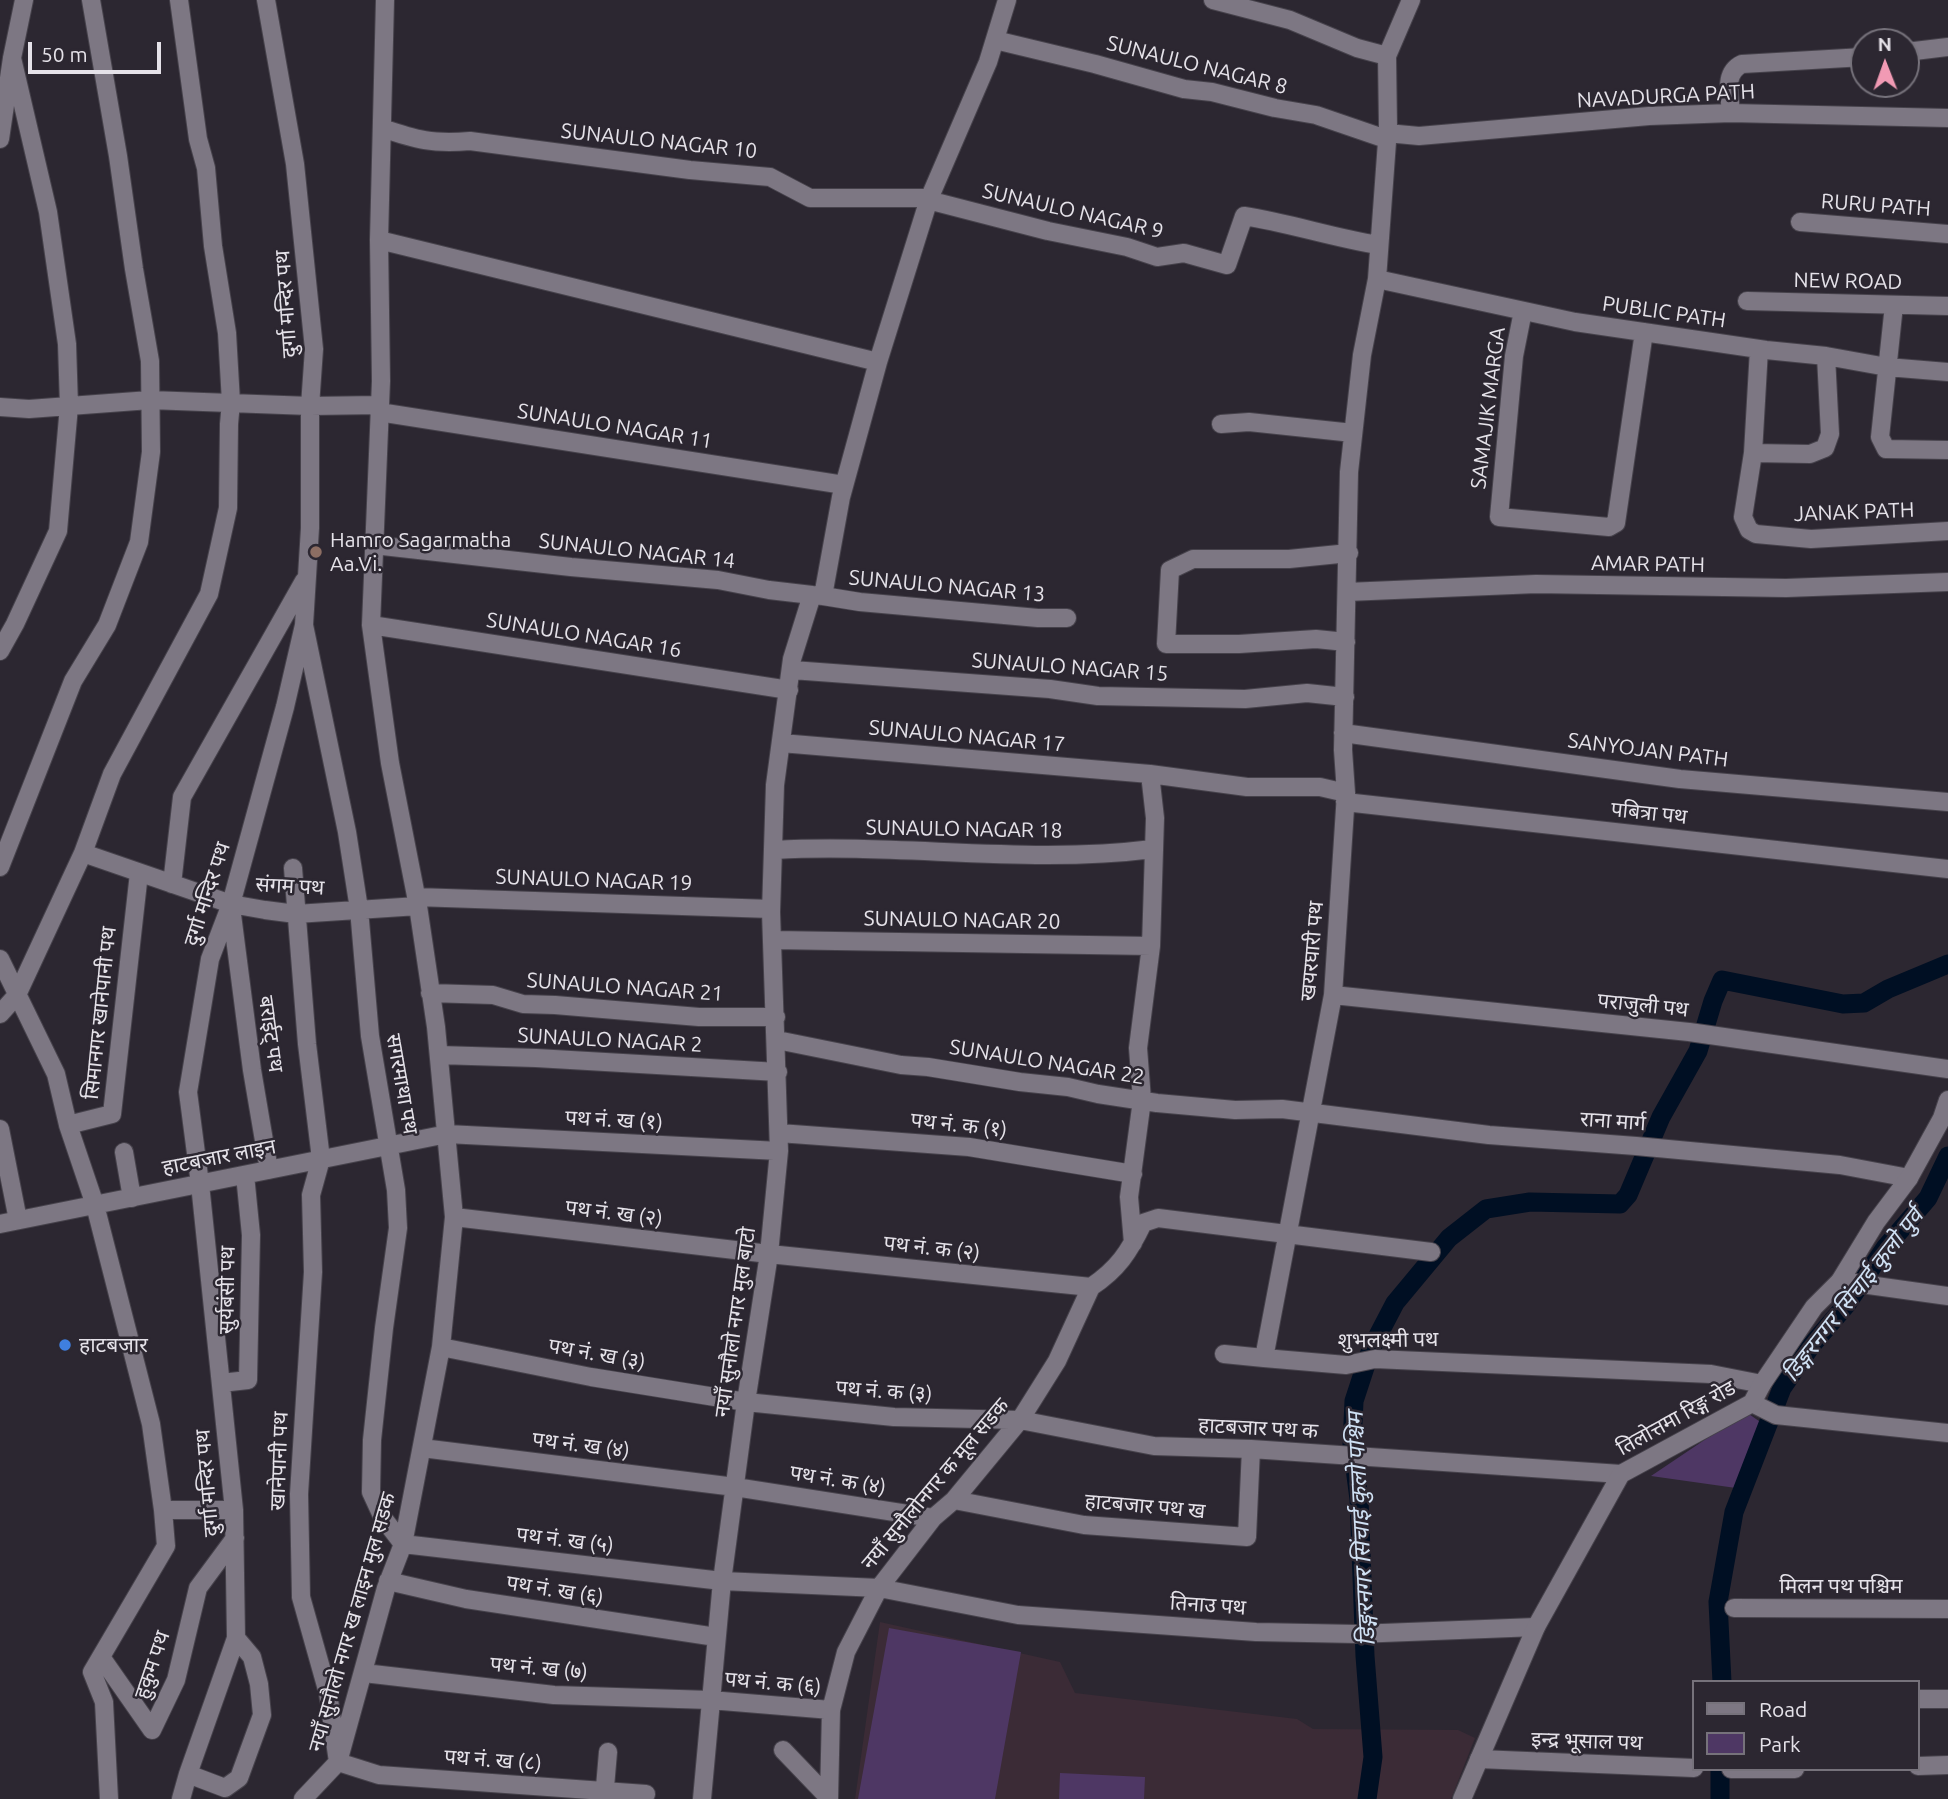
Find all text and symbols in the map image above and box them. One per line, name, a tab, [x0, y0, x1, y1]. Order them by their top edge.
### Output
scale bar	[32, 28, 164, 72]
north arrow	[1850, 28, 1920, 98]
street label: SUNAULO NAGAR 8	[1104, 30, 1290, 100]
text: N	[1877, 33, 1892, 55]
text: 50 m	[41, 42, 88, 66]
street label: NAVADURGA PATH	[1576, 79, 1756, 113]
street label: SUNAULO NAGAR 10	[560, 118, 758, 164]
street label: SUNAULO NAGAR 9	[980, 178, 1166, 244]
street label: RURU PATH	[1820, 189, 1932, 221]
street label: दुर्गा मन्दिर पथ	[270, 249, 302, 359]
street label: NEW ROAD	[1793, 267, 1903, 295]
street label: PUBLIC PATH	[1601, 291, 1727, 333]
street label: SAMAJIK MARGA	[1466, 326, 1510, 490]
street label: SUNAULO NAGAR 11	[516, 398, 714, 454]
street label: JANAK PATH	[1793, 497, 1915, 527]
place label: Hamro Sagarmatha Aa.Vi.	[330, 527, 511, 577]
street label: SUNAULO NAGAR 14	[538, 528, 736, 574]
marker: Hamro Sagarmatha Aa.Vi.	[308, 544, 324, 560]
street label: AMAR PATH	[1591, 550, 1705, 578]
street label: SUNAULO NAGAR 13	[848, 565, 1046, 607]
street label: SUNAULO NAGAR 16	[485, 607, 683, 663]
street label: SUNAULO NAGAR 15	[971, 648, 1169, 686]
street label: SUNAULO NAGAR 17	[868, 715, 1066, 757]
street label: SANYOJAN PATH	[1566, 728, 1730, 772]
street label: पबित्रा पथ	[1610, 796, 1688, 830]
street label: SUNAULO NAGAR 18	[865, 815, 1063, 843]
street label: दुर्गा मन्दिर पथ	[178, 839, 236, 949]
street label: SUNAULO NAGAR 19	[495, 864, 693, 896]
street label: संगम पथ	[255, 872, 325, 900]
street label: खयरघारी पथ	[1295, 900, 1329, 1002]
street label: SUNAULO NAGAR 20	[863, 906, 1061, 934]
street label: सिमानगर खानेपानी पथ	[78, 925, 122, 1101]
street label: SUNAULO NAGAR 21	[526, 968, 724, 1006]
street label: पराजुली पथ	[1596, 988, 1690, 1022]
street label: बराईट् पथ	[253, 994, 289, 1074]
street label: SUNAULO NAGAR 2	[517, 1023, 703, 1057]
street label: सगरमाथा पथ	[381, 1032, 423, 1136]
street label: SUNAULO NAGAR 22	[948, 1034, 1146, 1090]
street label: पथ नं. ख (१)	[564, 1105, 664, 1135]
street label: राना मार्ग	[1579, 1106, 1647, 1136]
street label: पथ नं. क (१)	[910, 1107, 1008, 1143]
street label: हाटबजार लाइन	[160, 1134, 278, 1180]
street label: पथ नं. ख (२)	[564, 1195, 664, 1231]
water label: डिङ्गरनगर सिंचाई कुलो पुर्व	[1777, 1203, 1929, 1387]
street label: नयाँ सुनौलो नगर मुल बाटो	[709, 1225, 761, 1419]
street label: पथ नं. क (२)	[883, 1230, 981, 1266]
street label: सुर्यबंसी पथ	[214, 1246, 240, 1334]
street label: शुभलक्ष्मी पथ	[1337, 1327, 1439, 1353]
place label: हाटबजार	[79, 1332, 148, 1358]
street label: पथ नं. ख (३)	[547, 1333, 647, 1375]
marker: हाटबजार	[57, 1337, 73, 1353]
street label: पथ नं. क (३)	[835, 1375, 933, 1407]
street label: तिलोत्तमा रिङ्ग रोड	[1612, 1375, 1740, 1461]
street label: नयाँ सुनौलोनगर क मूल सडक	[856, 1393, 1014, 1575]
street label: खानेपानी पथ	[265, 1411, 293, 1511]
water label: डिङ्गरनगर सिंचाई कुलो पश्चिम	[1341, 1411, 1381, 1647]
street label: हाटबजार पथ क	[1197, 1412, 1319, 1444]
street label: पथ नं. ख (४)	[531, 1427, 631, 1463]
street label: दुर्गा मन्दिर पथ	[190, 1428, 224, 1538]
street label: पथ नं. क (४)	[788, 1460, 888, 1500]
street label: हाटबजार पथ ख	[1084, 1488, 1206, 1524]
street label: नयाँ सुनौलो नगर ख लाइन मुल सडक	[303, 1490, 401, 1754]
street label: पथ नं. ख (५)	[515, 1522, 615, 1558]
street label: पथ नं. ख (६)	[505, 1570, 605, 1610]
street label: मिलन पथ पश्चिम	[1779, 1573, 1903, 1599]
street label: तिनाउ पथ	[1169, 1590, 1247, 1620]
street label: हुकुम पथ	[129, 1628, 175, 1702]
street label: पथ नं. ख (७)	[489, 1651, 589, 1685]
street label: पथ नं. क (६)	[724, 1666, 822, 1700]
legend	[1692, 1680, 1920, 1771]
text: Road	[1759, 1697, 1807, 1721]
street label: इन्द्र भूसाल पथ	[1531, 1726, 1643, 1756]
text: Park	[1759, 1732, 1801, 1756]
street label: पथ नं. ख (८)	[443, 1744, 543, 1776]

